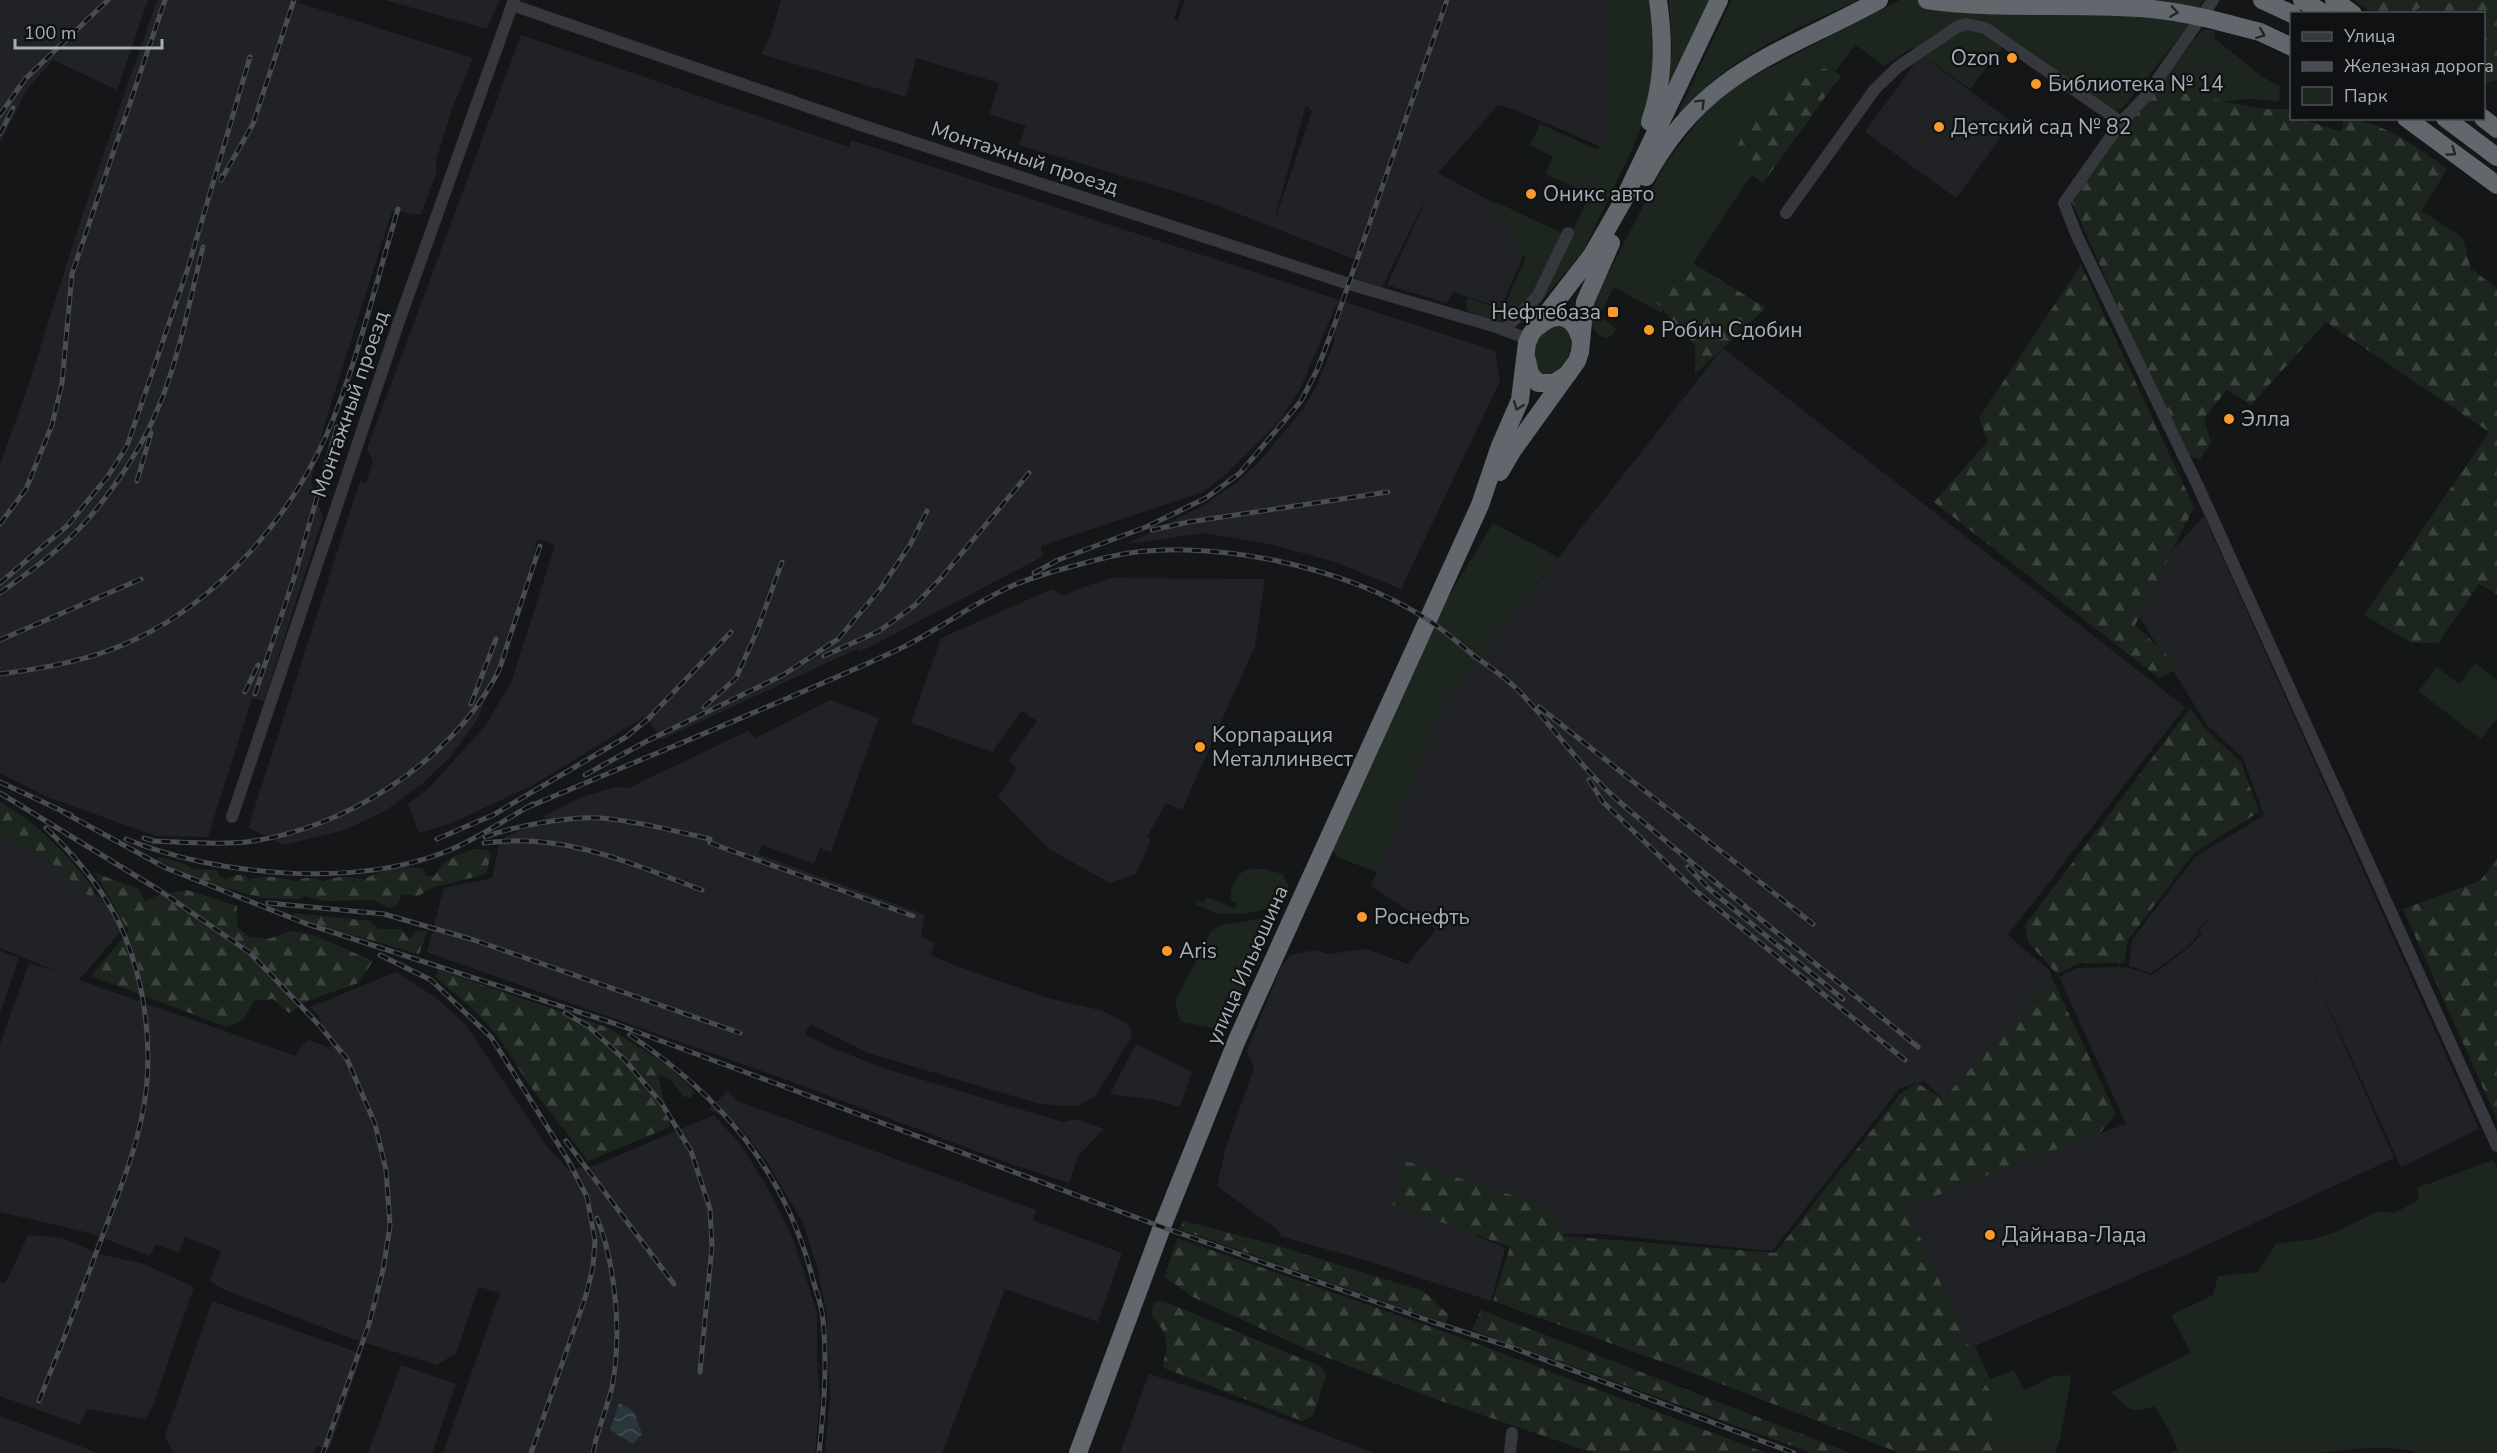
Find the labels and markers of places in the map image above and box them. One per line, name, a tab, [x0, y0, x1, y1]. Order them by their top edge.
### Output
place label: Ozon	[1951, 44, 2000, 72]
marker: Ozon	[2005, 51, 2019, 65]
place label: Библиотека № 14	[2048, 70, 2224, 98]
marker: Библиотека № 14	[2029, 77, 2043, 91]
place label: Детский сад № 82	[1951, 113, 2131, 141]
marker: Детский сад № 82	[1932, 120, 1946, 134]
place label: Оникс авто	[1543, 180, 1654, 208]
marker: Оникс авто	[1524, 187, 1538, 201]
place label: Нефтебаза	[1491, 298, 1601, 326]
marker: Нефтебаза	[1606, 305, 1620, 319]
place label: Робин Сдобин	[1661, 316, 1803, 344]
marker: Робин Сдобин	[1642, 323, 1656, 337]
place label: Элла	[2241, 405, 2290, 433]
marker: Элла	[2222, 412, 2236, 426]
place label: Kорпарация Металлинвест	[1212, 721, 1353, 773]
marker: Kорпарация Металлинвест	[1193, 740, 1207, 754]
place label: Роснефть	[1374, 903, 1470, 931]
marker: Роснефть	[1355, 910, 1369, 924]
place label: Aris	[1179, 937, 1217, 965]
marker: Aris	[1160, 944, 1174, 958]
place label: Дайнава-Лада	[2002, 1221, 2147, 1249]
marker: Дайнава-Лада	[1983, 1228, 1997, 1242]

